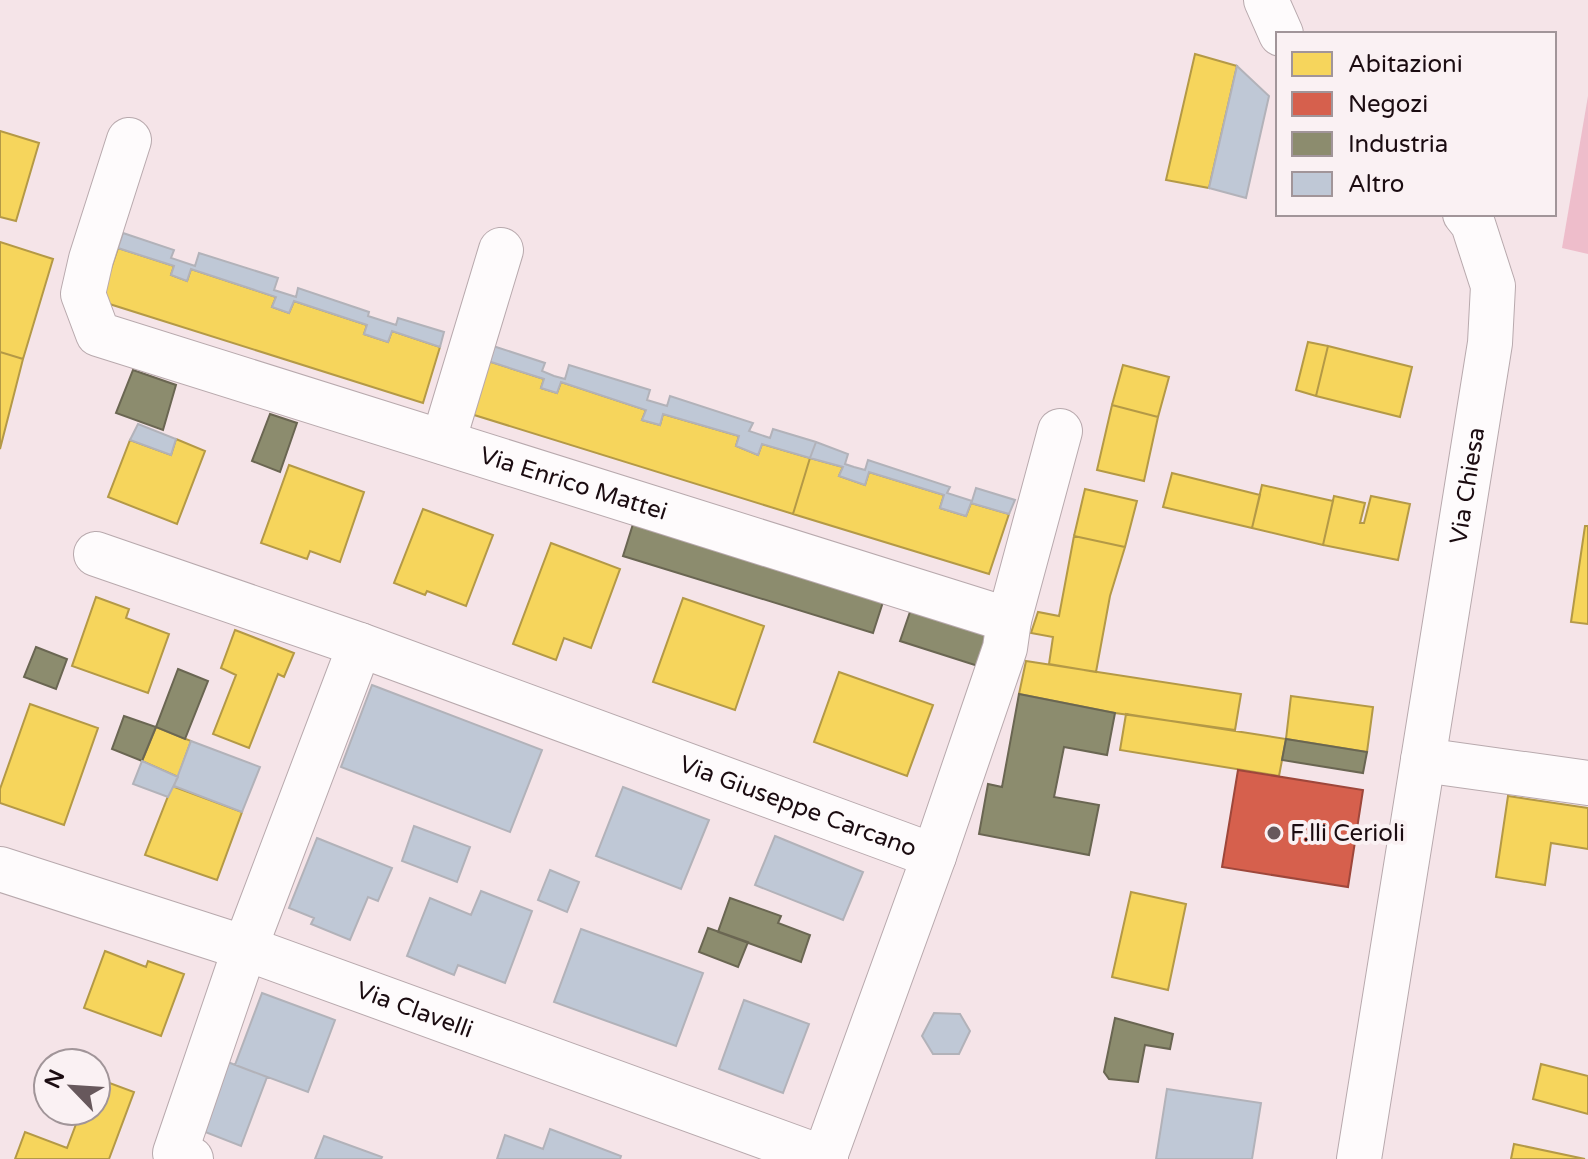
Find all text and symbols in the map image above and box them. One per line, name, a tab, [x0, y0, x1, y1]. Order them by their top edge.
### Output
legend	[1276, 32, 1556, 216]
text: Abitazioni	[1348, 50, 1463, 79]
text: Negozi	[1348, 90, 1428, 119]
text: Industria	[1348, 130, 1448, 159]
text: Altro	[1348, 170, 1404, 199]
street label: Via Chiesa	[1443, 425, 1491, 546]
street label: Via Enrico Mattei	[476, 440, 671, 526]
street label: Via Giuseppe Carcano	[675, 749, 921, 863]
place label: F.lli Cerioli	[1290, 819, 1405, 848]
marker: F.lli Cerioli	[1265, 824, 1283, 842]
street label: Via Clavelli	[352, 975, 477, 1044]
north arrow	[32, 1047, 112, 1127]
text: N	[39, 1065, 70, 1092]

